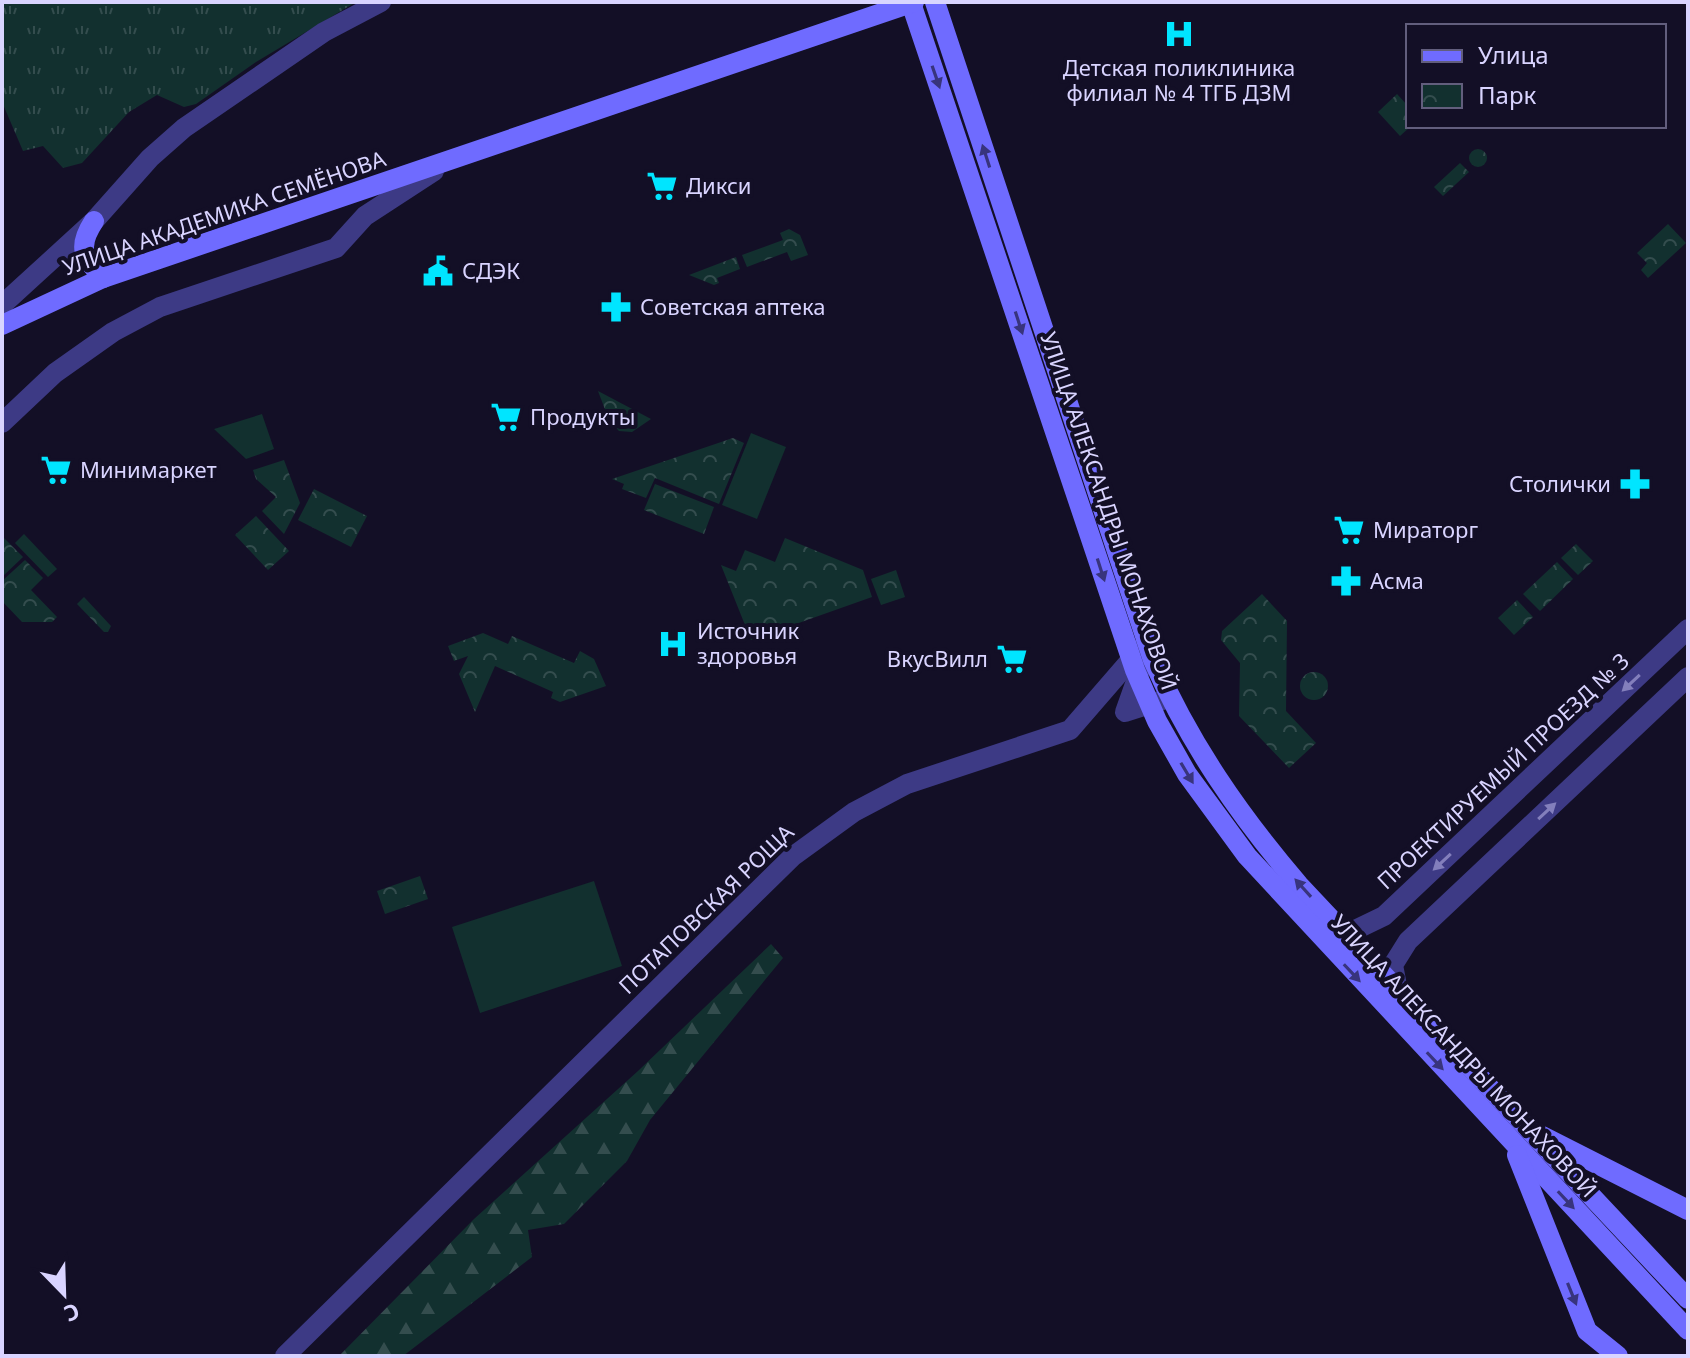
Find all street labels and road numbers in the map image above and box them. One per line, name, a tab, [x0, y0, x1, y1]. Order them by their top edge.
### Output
street label: УЛИЦА АКАДЕМИКА СЕМЁНОВА	[58, 142, 390, 282]
street label: УЛИЦА АЛЕКСАНДРЫ МОНАХОВОЙ	[1034, 328, 1185, 694]
street label: ПРОЕКТИРУЕМЫЙ ПРОЕЗД № 3	[1370, 645, 1635, 895]
street label: ПОТАПОВСКАЯ РОЩА	[611, 816, 800, 1000]
street label: УЛИЦА АЛЕКСАНДРЫ МОНАХОВОЙ	[1325, 907, 1604, 1203]

